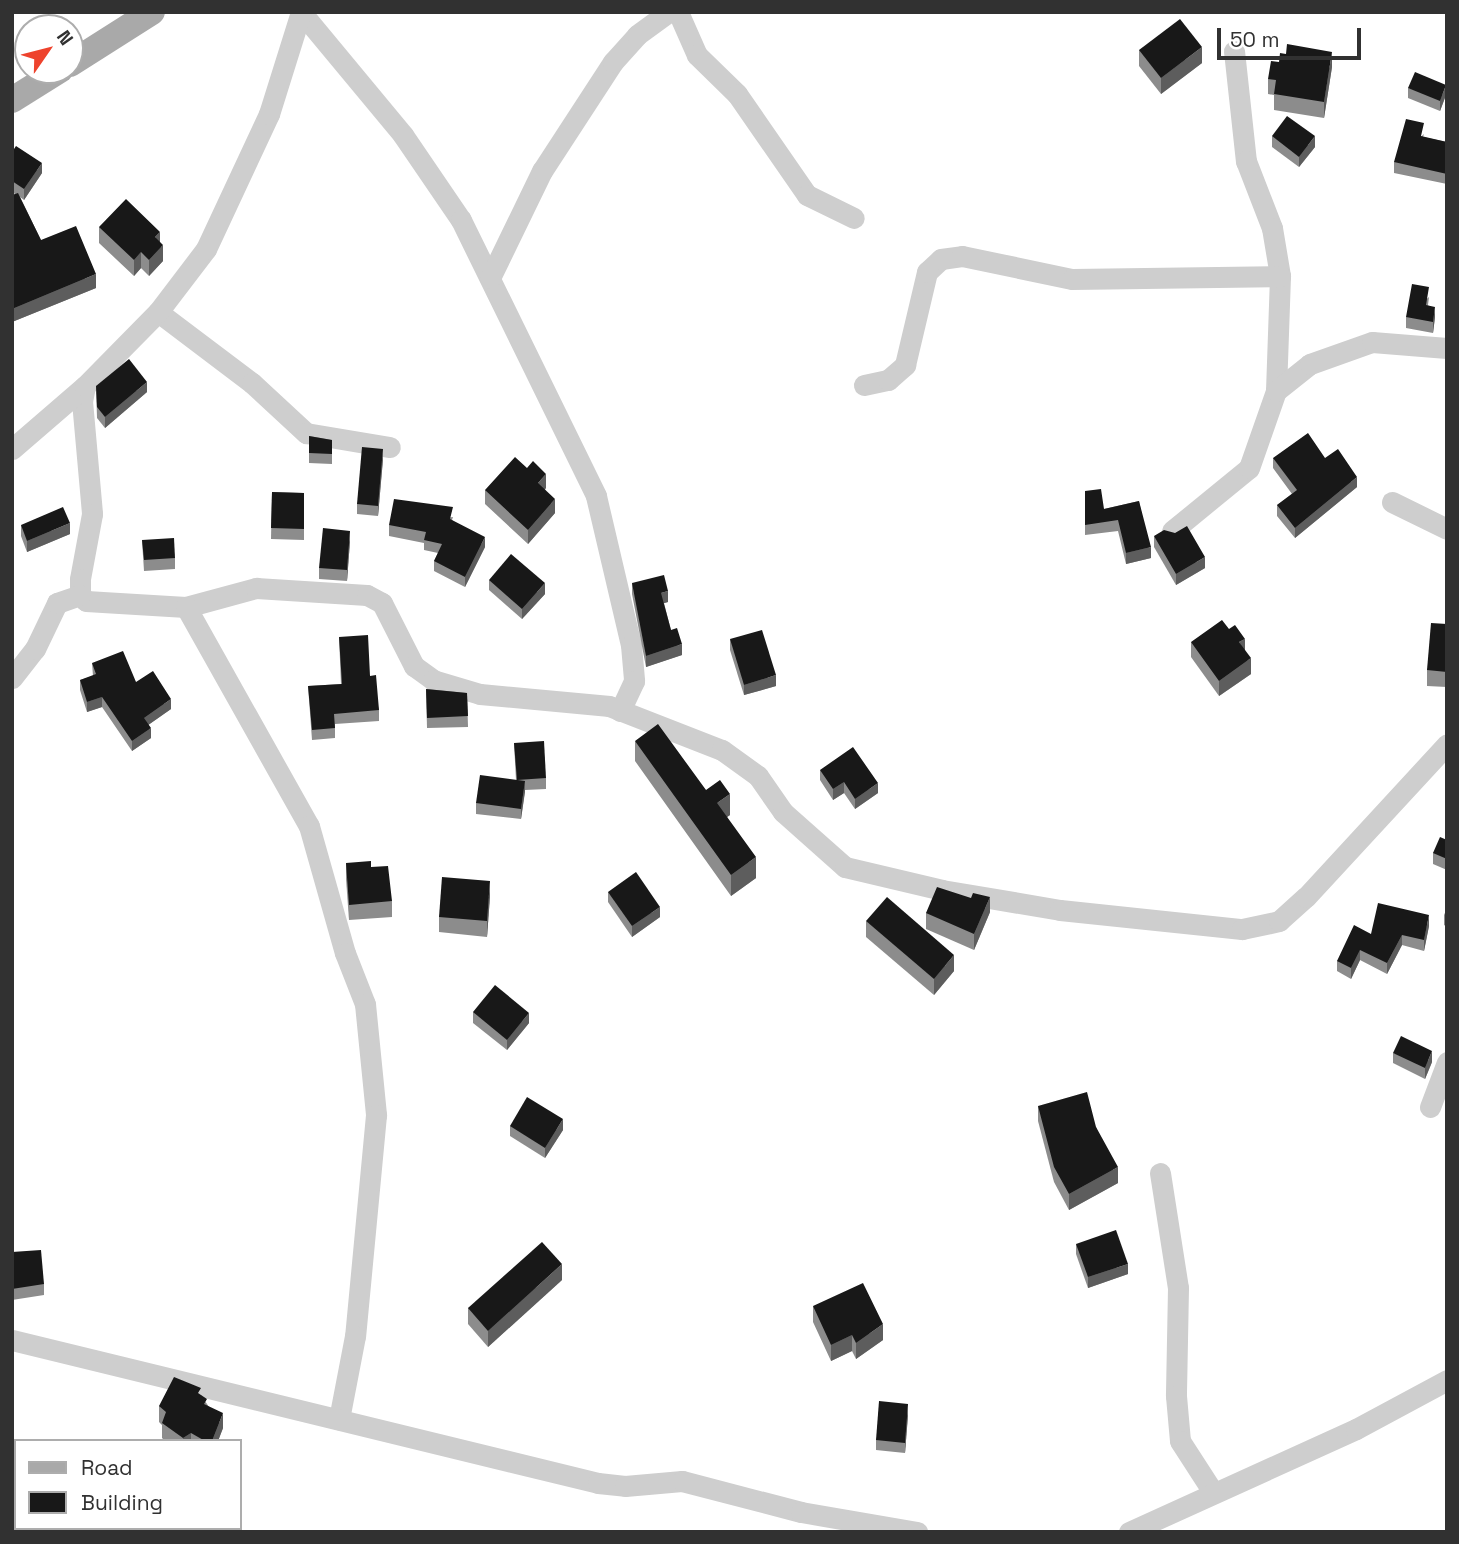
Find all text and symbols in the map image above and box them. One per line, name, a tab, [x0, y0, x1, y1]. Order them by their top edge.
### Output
north arrow	[14, 14, 84, 84]
scale bar	[1221, 14, 1364, 58]
text: N	[51, 25, 79, 50]
text: 50 m	[1230, 26, 1280, 53]
legend	[14, 1439, 242, 1530]
text: Road	[81, 1454, 133, 1481]
text: Building	[81, 1489, 163, 1516]

